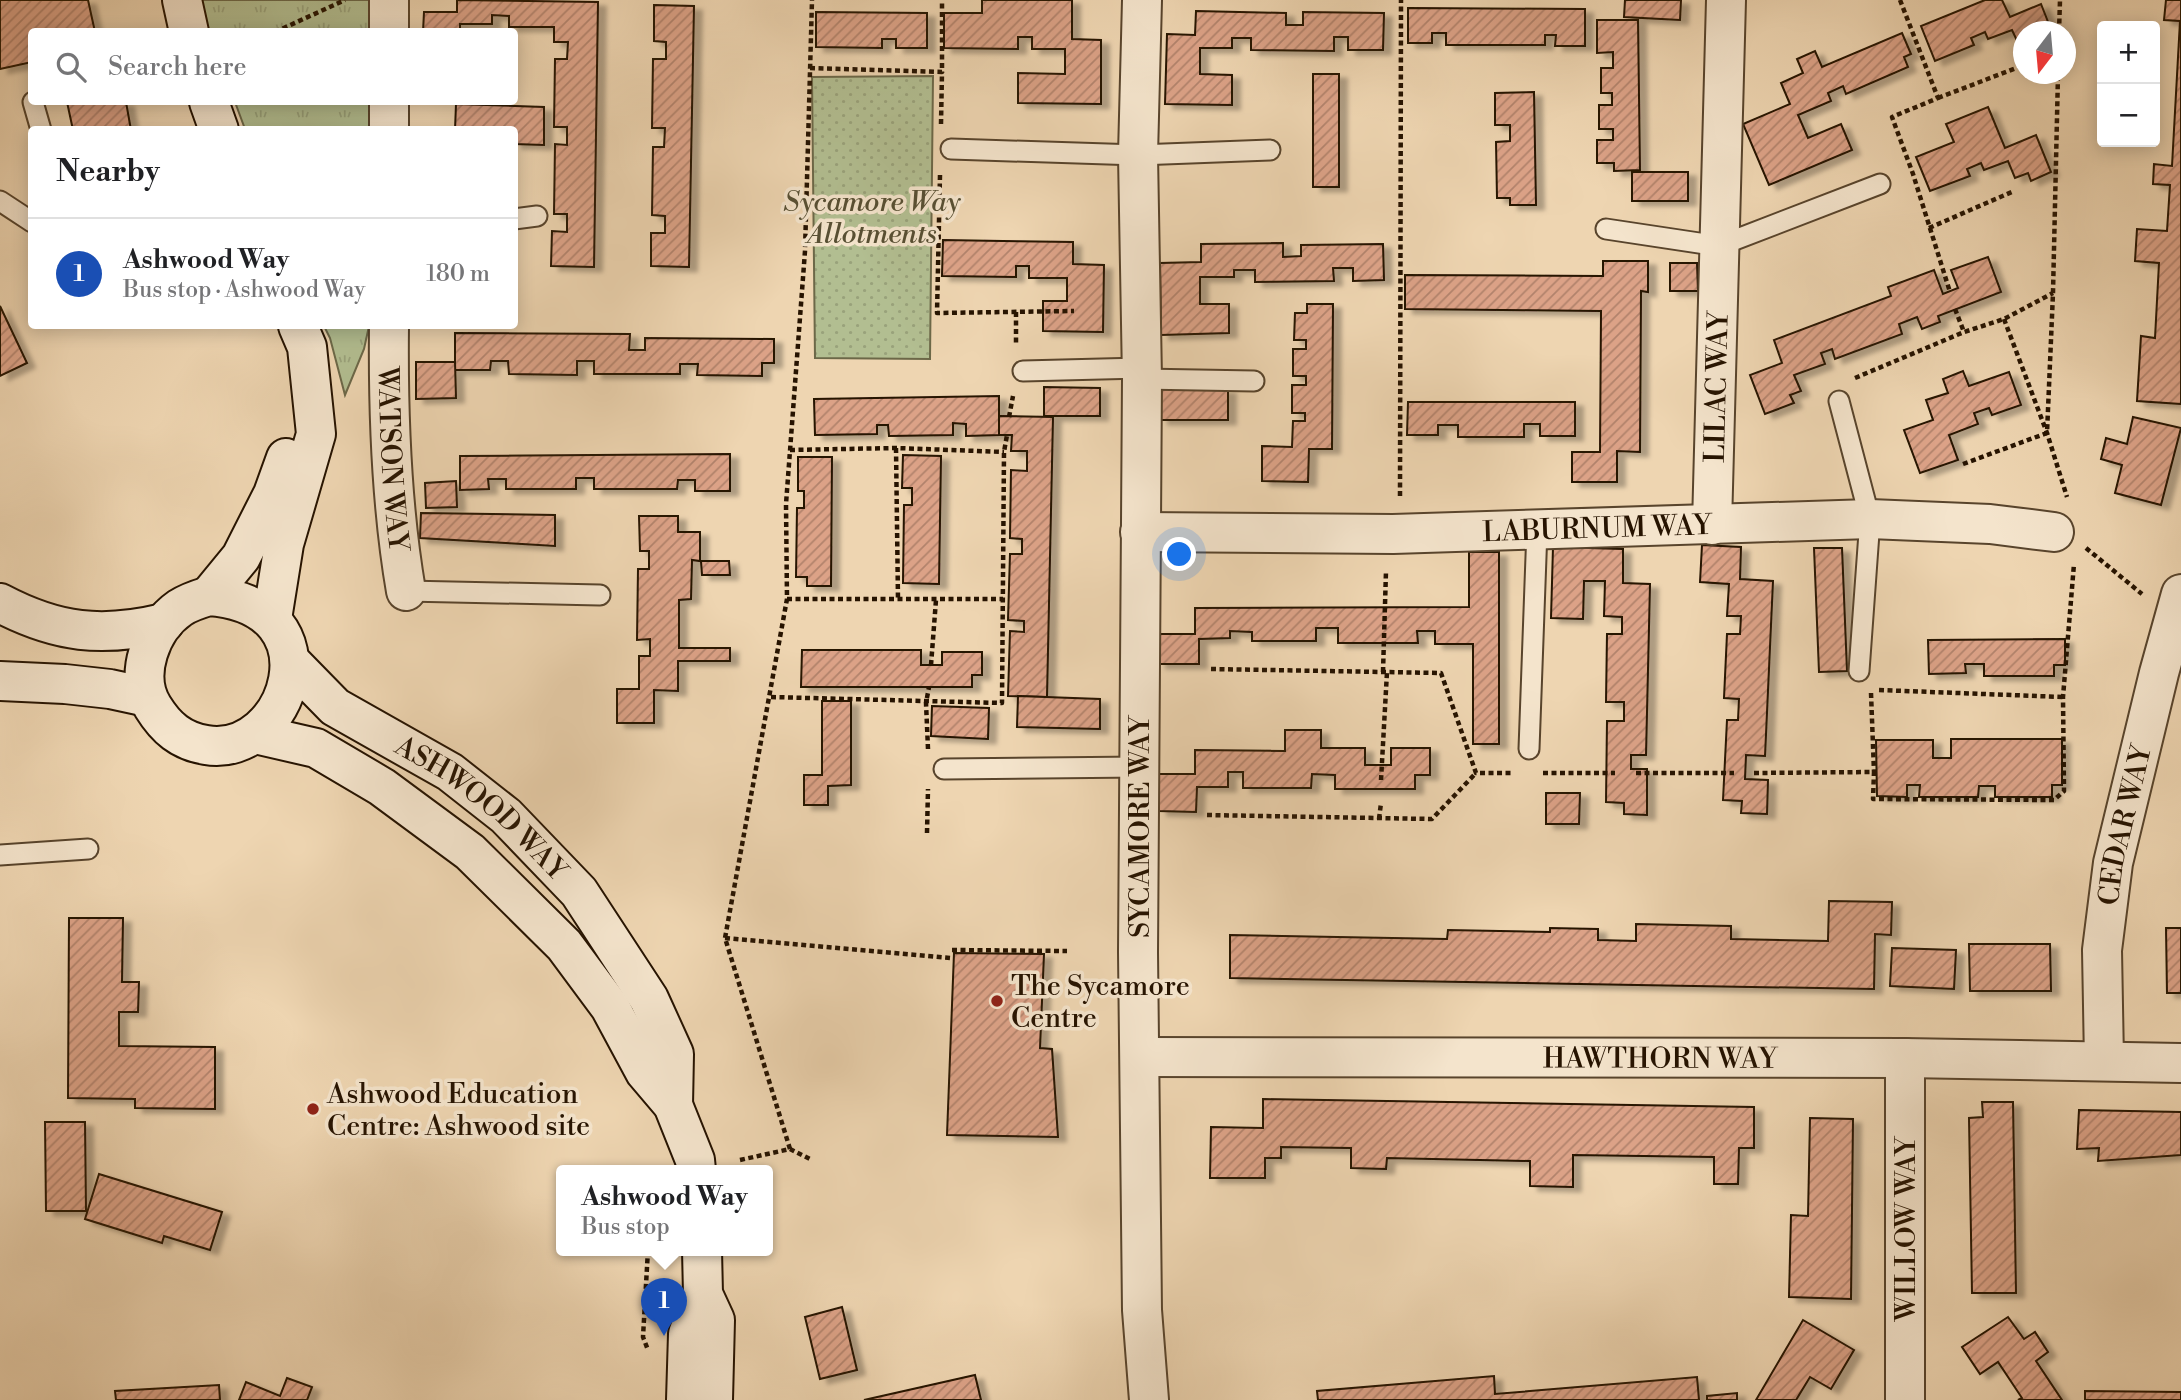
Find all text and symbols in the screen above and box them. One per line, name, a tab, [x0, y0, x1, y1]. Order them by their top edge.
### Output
north arrow	[2013, 21, 2076, 84]
map controls	[2097, 21, 2160, 147]
button: +	[2097, 21, 2160, 84]
search box	[28, 28, 518, 105]
icon: search	[52, 48, 90, 86]
text: Search here	[108, 51, 247, 83]
button: −	[2097, 84, 2160, 147]
text: Nearby	[56, 153, 160, 191]
park label: Sycamore Way Allotments	[783, 185, 962, 252]
text: Ashwood Way	[123, 244, 289, 276]
text: 1	[73, 260, 85, 288]
text: 180 m	[426, 260, 490, 288]
text: Bus stop · Ashwood Way	[123, 276, 365, 304]
street label: LILAC WAY	[1698, 309, 1737, 463]
street label: WATSON WAY	[370, 365, 416, 555]
street label: LABURNUM WAY	[1482, 508, 1714, 550]
your location	[1162, 537, 1196, 571]
street label: SYCAMORE WAY	[1123, 714, 1158, 938]
street label: ASHWOOD WAY	[388, 728, 575, 889]
street label: CEDAR WAY	[2092, 740, 2160, 907]
place label: The Sycamore Centre	[1011, 969, 1190, 1036]
marker: The Sycamore Centre	[989, 993, 1005, 1009]
street label: HAWTHORN WAY	[1543, 1042, 1779, 1077]
place label: Ashwood Education Centre: Ashwood site	[326, 1077, 590, 1144]
marker: Ashwood Education Centre: Ashwood site	[305, 1101, 321, 1117]
street label: WILLOW WAY	[1889, 1135, 1924, 1322]
popup	[556, 1165, 773, 1256]
text: Ashwood Way	[581, 1181, 748, 1213]
text: Bus stop	[581, 1213, 670, 1241]
pin: 1	[641, 1278, 687, 1336]

